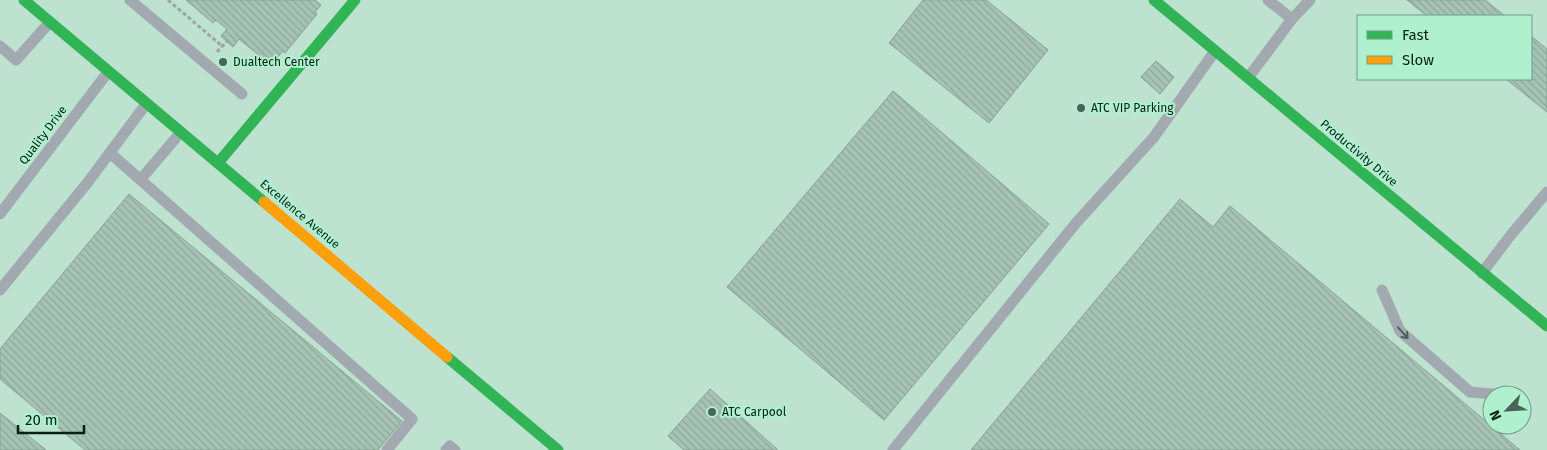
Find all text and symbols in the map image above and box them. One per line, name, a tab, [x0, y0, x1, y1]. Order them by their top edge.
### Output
legend	[1357, 15, 1532, 80]
text: Fast	[1402, 26, 1429, 44]
text: Slow	[1402, 51, 1434, 69]
place label: Dualtech Center	[233, 55, 320, 69]
marker: Dualtech Center	[217, 56, 229, 68]
place label: ATC VIP Parking	[1091, 101, 1174, 115]
marker: ATC VIP Parking	[1075, 102, 1087, 114]
street label: Quality Drive	[16, 103, 70, 167]
street label: Productivity Drive	[1318, 117, 1400, 189]
street label: Excellence Avenue	[257, 177, 343, 251]
one-way arrow	[1397, 326, 1409, 339]
north arrow	[1482, 385, 1532, 435]
scale bar	[18, 402, 84, 434]
place label: ATC Carpool	[722, 405, 787, 419]
marker: ATC Carpool	[706, 406, 718, 418]
text: N	[1486, 407, 1505, 423]
text: 20 m	[25, 411, 58, 429]

